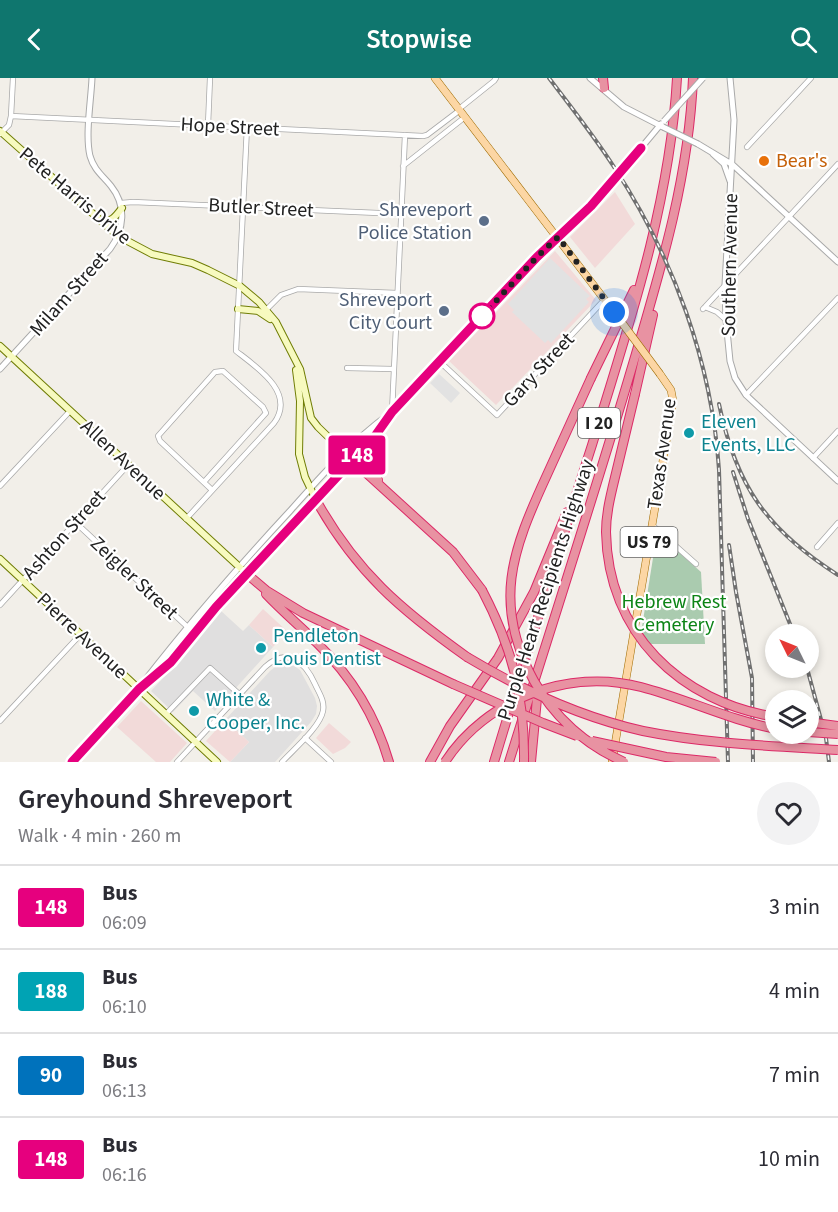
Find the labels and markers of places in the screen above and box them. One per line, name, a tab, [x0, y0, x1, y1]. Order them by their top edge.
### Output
place label: Bear's	[776, 147, 827, 175]
marker: Bear's	[757, 154, 771, 168]
place label: Shreveport Police Station	[358, 196, 472, 247]
marker: Shreveport Police Station	[477, 214, 491, 228]
place label: Shreveport City Court	[339, 286, 432, 337]
unlabelled marker	[469, 303, 495, 329]
marker: Shreveport City Court	[437, 304, 451, 318]
place label: Eleven Events, LLC	[701, 408, 796, 459]
marker: Eleven Events, LLC	[682, 426, 696, 440]
place label: Pendleton Louis Dentist	[273, 622, 381, 673]
marker: Pendleton Louis Dentist	[254, 641, 268, 655]
place label: White & Cooper, Inc.	[206, 686, 305, 737]
marker: White & Cooper, Inc.	[187, 704, 201, 718]

